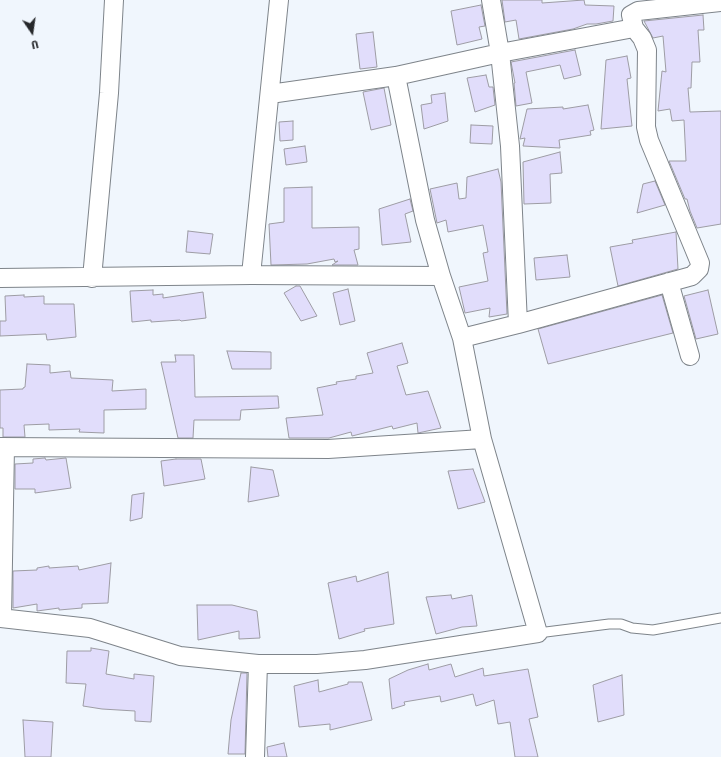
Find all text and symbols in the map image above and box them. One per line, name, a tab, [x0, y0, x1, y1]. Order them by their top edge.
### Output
north arrow	[12, 12, 52, 52]
text: U	[30, 37, 39, 51]

